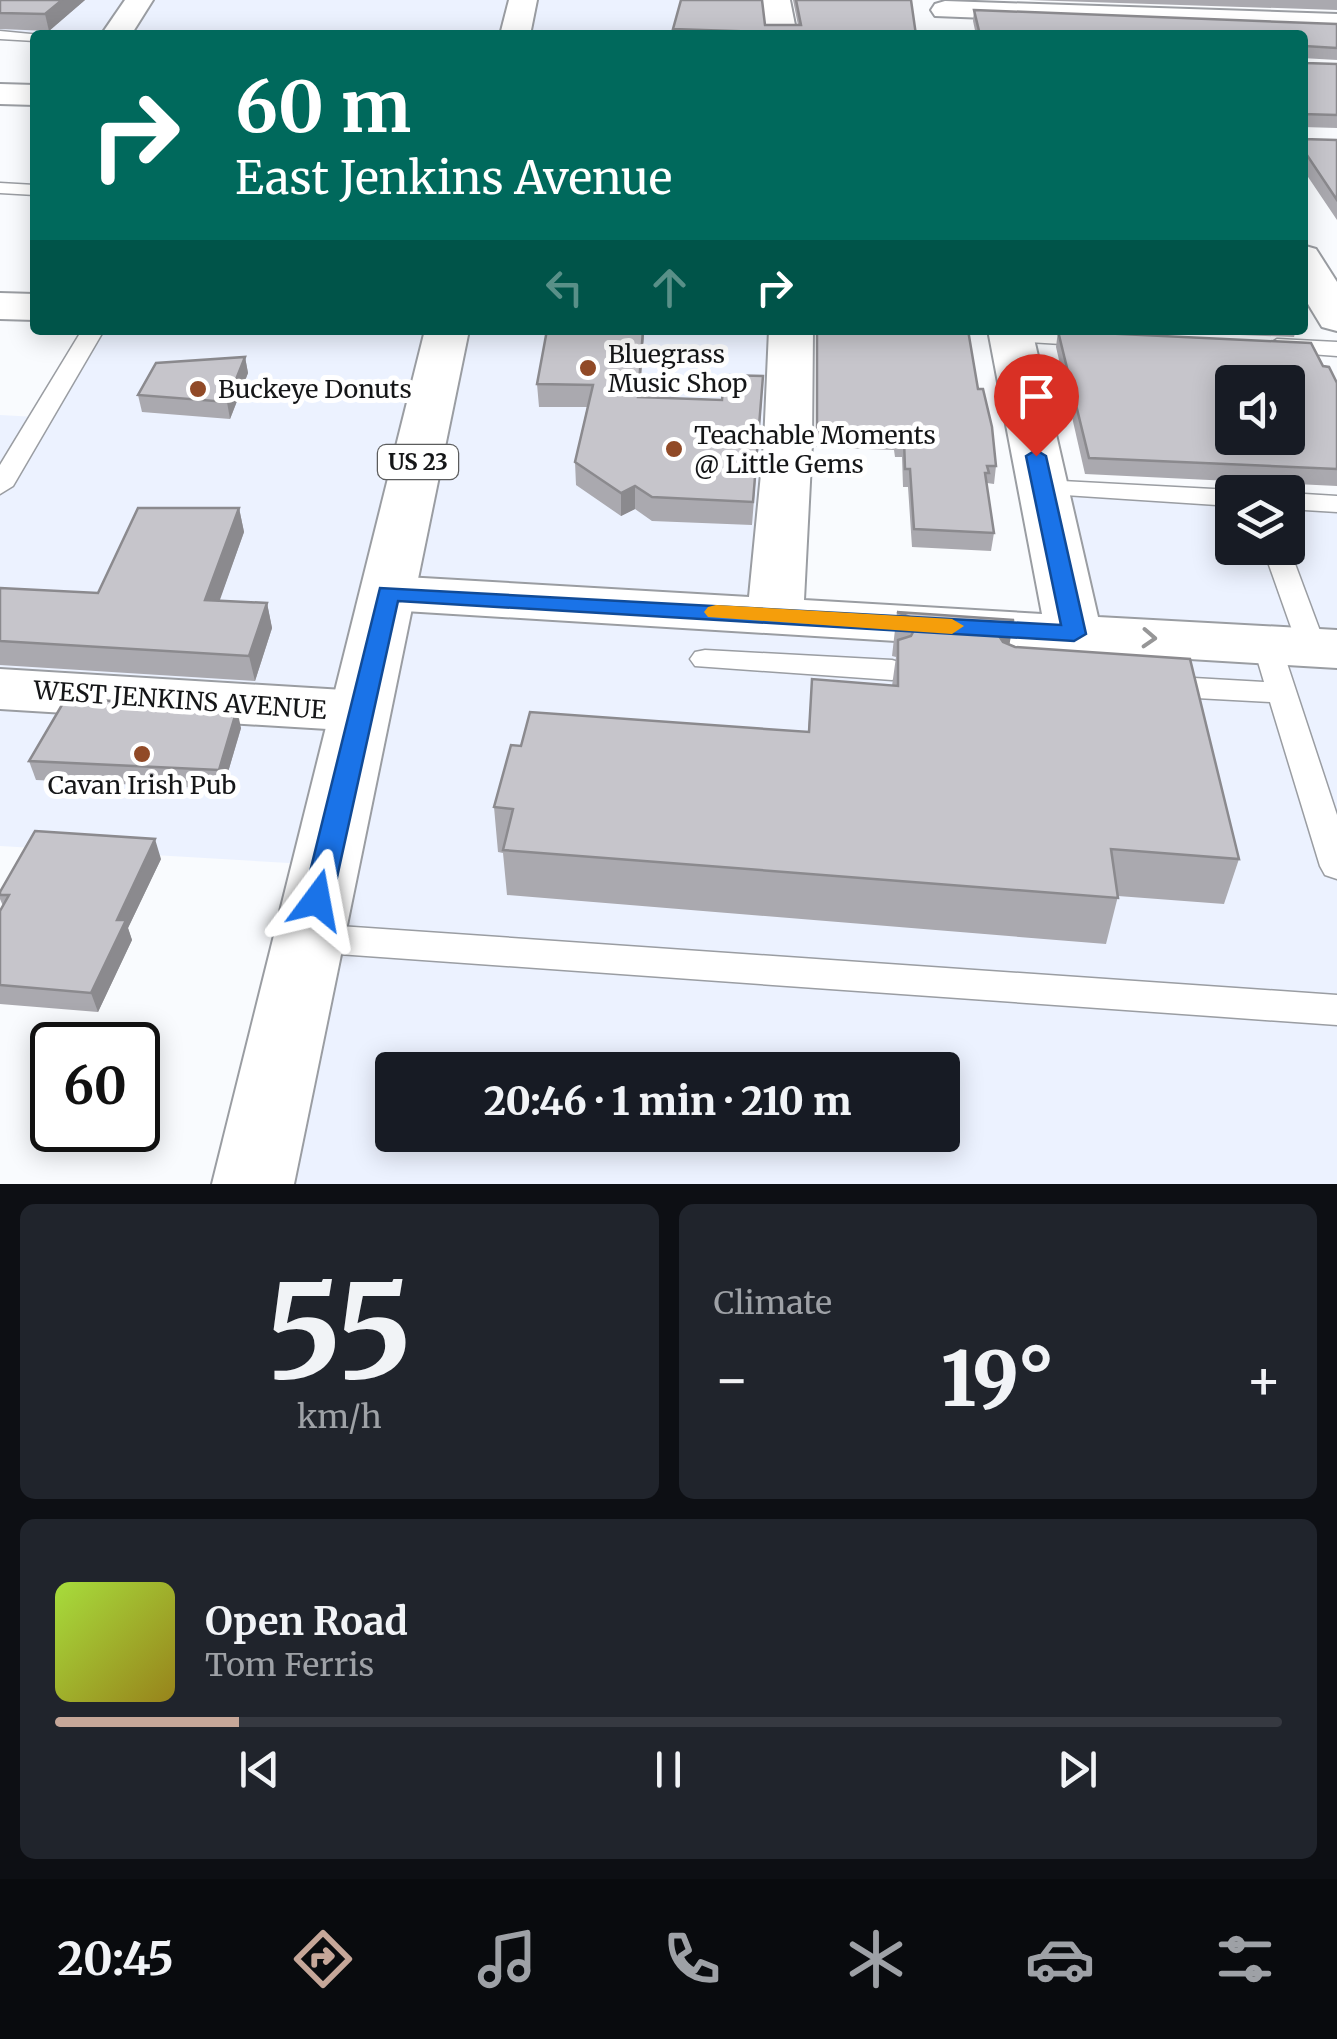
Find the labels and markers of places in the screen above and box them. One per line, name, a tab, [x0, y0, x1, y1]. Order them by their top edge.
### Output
place label: Bluegrass Music Shop	[608, 338, 747, 399]
pin	[994, 354, 1079, 457]
marker: Bluegrass Music Shop	[577, 357, 599, 379]
place label: Buckeye Donuts	[218, 373, 412, 405]
marker: Buckeye Donuts	[187, 378, 209, 400]
place label: Teachable Moments @ Little Gems	[694, 419, 936, 480]
marker: Teachable Moments @ Little Gems	[663, 438, 685, 460]
marker: Cavan Irish Pub	[131, 743, 153, 765]
place label: Cavan Irish Pub	[48, 769, 236, 801]

